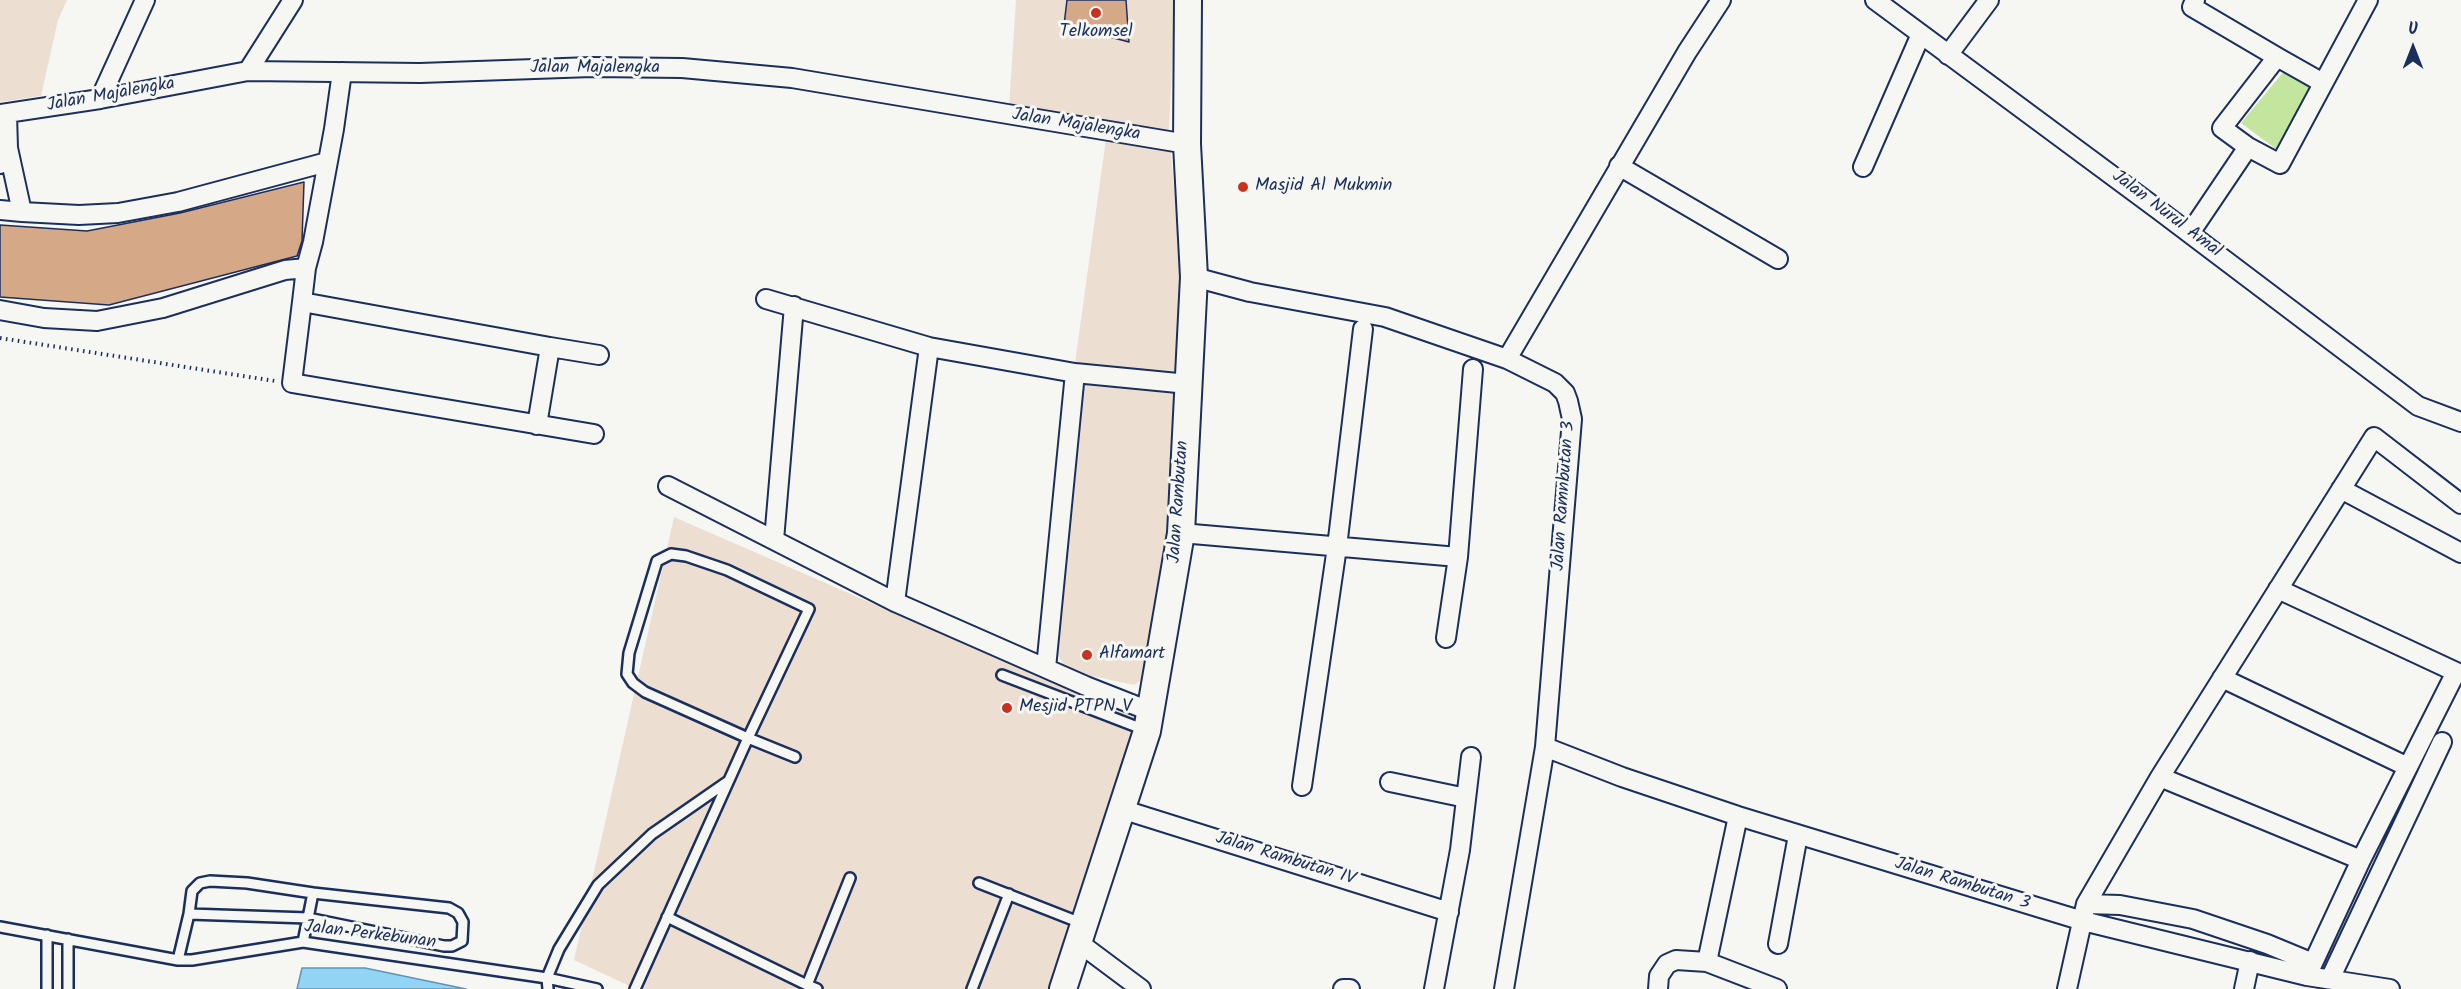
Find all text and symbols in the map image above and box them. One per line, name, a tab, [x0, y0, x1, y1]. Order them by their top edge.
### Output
marker: Telkomsel	[1089, 6, 1103, 20]
text: U	[2408, 17, 2418, 42]
north arrow	[2383, 18, 2443, 78]
place label: Telkomsel	[1059, 22, 1133, 44]
street label: Jalan Majalengka	[530, 58, 660, 80]
street label: Jalan Majalengka	[45, 74, 177, 118]
street label: Jalan Majalengka	[1010, 105, 1142, 147]
street label: Jalan Nurul Amal	[2107, 167, 2225, 263]
place label: Masjid Al Mukmin	[1255, 176, 1392, 198]
marker: Masjid Al Mukmin	[1236, 180, 1250, 194]
street label: Jalan Ramnbutan 3	[1549, 420, 1581, 572]
street label: Jalan Rambutan	[1165, 440, 1195, 564]
place label: Alfamart	[1099, 644, 1165, 666]
marker: Alfamart	[1080, 648, 1094, 662]
place label: Mesjid PTPN V	[1019, 697, 1132, 719]
marker: Mesjid PTPN V	[1000, 701, 1014, 715]
street label: Jalan Rambutan IV	[1212, 828, 1358, 892]
street label: Jalan Rambutan 3	[1892, 854, 2032, 916]
street label: Jalan Perkebunan	[303, 917, 437, 955]

